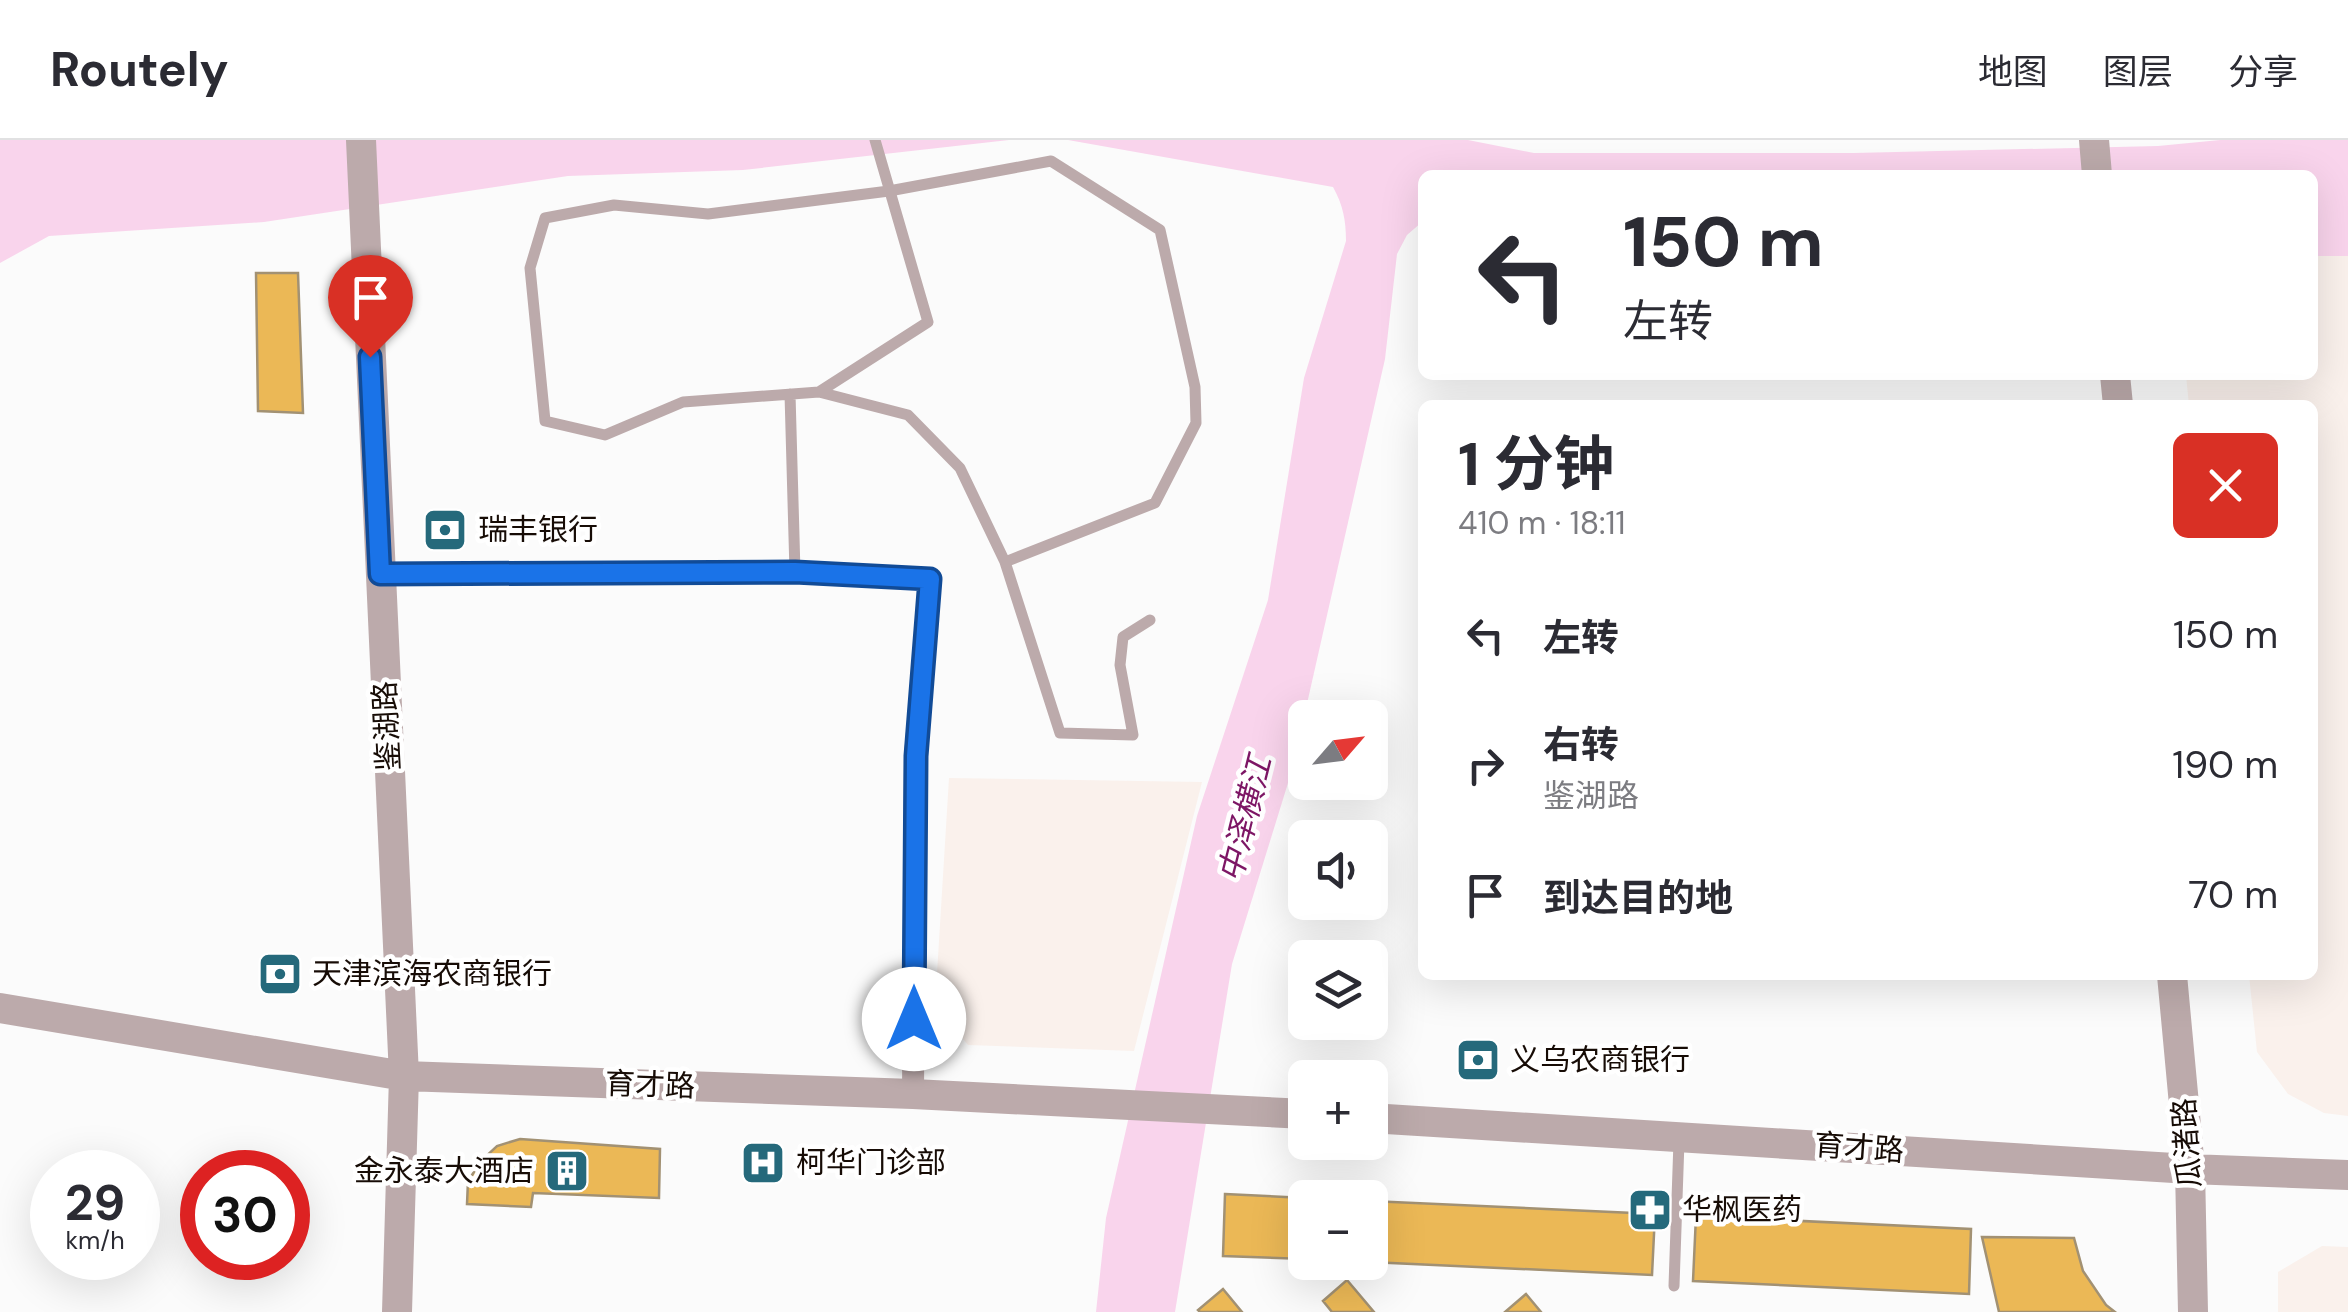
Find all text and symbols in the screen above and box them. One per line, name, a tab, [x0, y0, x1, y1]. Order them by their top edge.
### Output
text: Routely	[50, 38, 229, 101]
text: 地图	[1978, 49, 2048, 95]
text: 图层	[2103, 49, 2173, 95]
text: 分享	[2228, 49, 2298, 95]
text: 150 m	[1623, 197, 1824, 288]
icon: left	[1458, 210, 1588, 340]
pin	[328, 255, 413, 358]
icon: arrive	[343, 270, 398, 325]
text: 左转	[1623, 292, 1713, 351]
text: 1 分钟	[1458, 425, 1614, 504]
button: close	[2173, 433, 2278, 538]
text: 410 m · 18:11	[1458, 502, 1626, 544]
bank icon: 瑞丰银行	[422, 507, 468, 553]
place label: 瑞丰银行	[478, 510, 598, 549]
icon: left	[1458, 608, 1513, 663]
text: 150 m	[2173, 610, 2278, 660]
text: 左转	[1543, 613, 1619, 663]
street label: 鉴湖路	[365, 680, 408, 772]
north arrow	[1288, 700, 1388, 800]
map controls	[1288, 700, 1388, 1280]
text: 右转	[1543, 720, 1619, 770]
icon: right	[1458, 738, 1513, 793]
text: 190 m	[2172, 740, 2278, 790]
water label: 中泽横江	[1209, 749, 1282, 886]
text: 鉴湖路	[1543, 775, 1639, 817]
button: sound	[1288, 820, 1388, 920]
icon: arrive	[1458, 868, 1513, 923]
text: 70 m	[2188, 870, 2278, 920]
text: 到达目的地	[1543, 873, 1733, 923]
button: layers	[1288, 940, 1388, 1040]
bank icon: 天津滨海农商银行	[257, 951, 303, 997]
place label: 天津滨海农商银行	[312, 954, 552, 993]
position arrow	[862, 967, 966, 1071]
bank icon: 义乌农商银行	[1455, 1037, 1501, 1083]
place label: 义乌农商银行	[1510, 1040, 1690, 1079]
button: +	[1288, 1060, 1388, 1160]
street label: 育才路	[604, 1063, 696, 1106]
street label: 瓜渚路	[2164, 1097, 2209, 1189]
street label: 育才路	[1813, 1125, 1905, 1170]
hospital icon: 柯华门诊部	[740, 1140, 786, 1186]
place label: 柯华门诊部	[796, 1143, 946, 1182]
building icon: 金永泰大酒店	[544, 1148, 590, 1194]
speed limit sign: 30	[180, 1150, 310, 1280]
place label: 金永泰大酒店	[354, 1151, 534, 1190]
text: 29	[65, 1170, 125, 1236]
button: −	[1288, 1180, 1388, 1280]
pharmacy icon: 华枫医药	[1627, 1187, 1673, 1233]
place label: 华枫医药	[1682, 1190, 1802, 1229]
text: km/h	[65, 1224, 125, 1257]

